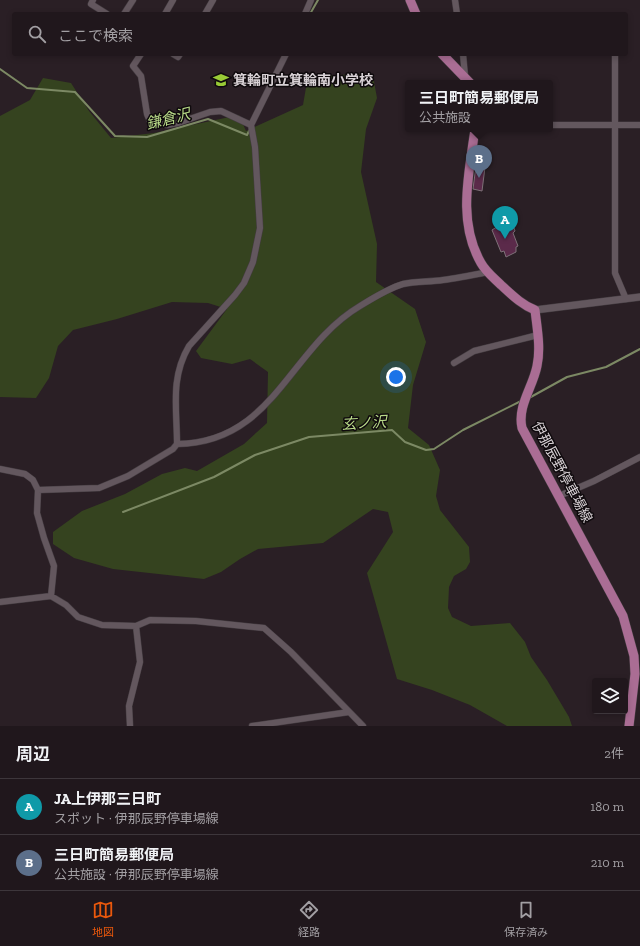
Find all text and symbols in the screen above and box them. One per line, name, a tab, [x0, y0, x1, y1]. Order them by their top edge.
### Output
search box	[12, 12, 628, 56]
icon: search	[26, 23, 48, 45]
text: ここで検索	[58, 27, 133, 45]
school or university icon: 箕輪町立箕輪南小学校	[212, 71, 230, 89]
place label: 箕輪町立箕輪南小学校	[233, 72, 373, 89]
popup	[405, 80, 553, 132]
text: 三日町簡易郵便局	[419, 89, 539, 107]
water label: 鎌倉沢	[144, 104, 194, 133]
text: 公共施設	[419, 110, 471, 125]
pin: B	[466, 145, 492, 178]
pin: A	[492, 206, 518, 239]
your location	[386, 367, 406, 387]
water label: 玄ノ沢	[341, 413, 389, 433]
street label: 伊那辰野停車場線	[528, 419, 596, 525]
map controls	[592, 678, 628, 714]
button: layers	[592, 678, 628, 714]
text: 周辺	[16, 744, 50, 764]
text: 2件	[604, 746, 624, 761]
text: JA上伊那三日町	[54, 790, 161, 808]
text: A	[25, 799, 33, 814]
text: 180 m	[590, 799, 624, 814]
text: スポット · 伊那辰野停車場線	[54, 811, 219, 826]
text: 三日町簡易郵便局	[54, 846, 174, 864]
text: B	[25, 855, 33, 870]
text: 210 m	[591, 855, 624, 870]
text: 公共施設 · 伊那辰野停車場線	[54, 867, 219, 882]
tab: 地図	[92, 899, 114, 939]
tab: 経路	[298, 899, 320, 939]
tab: 保存済み	[504, 899, 548, 939]

